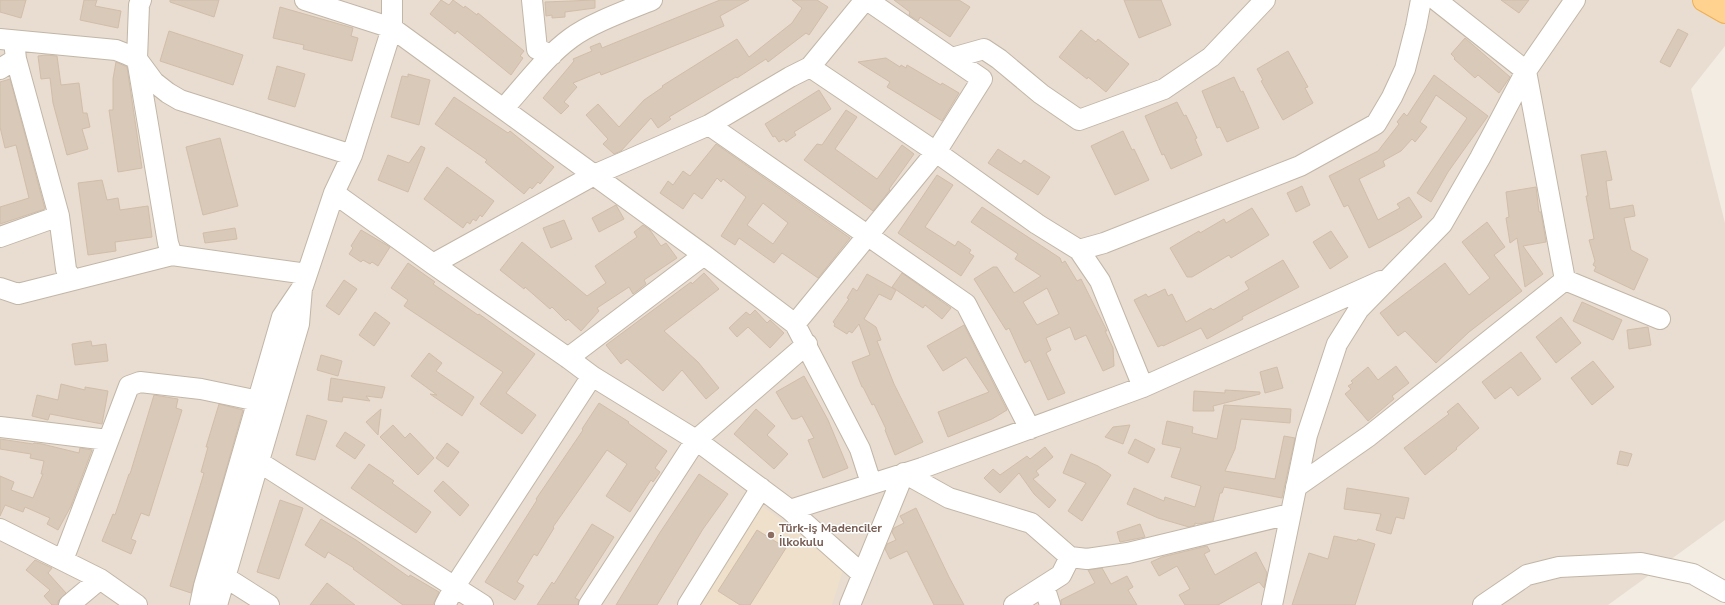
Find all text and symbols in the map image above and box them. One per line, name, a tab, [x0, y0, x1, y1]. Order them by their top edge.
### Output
place label: Türk-iş Madenciler İlkokulu	[779, 520, 882, 550]
marker: Türk-iş Madenciler İlkokulu	[766, 530, 776, 540]

